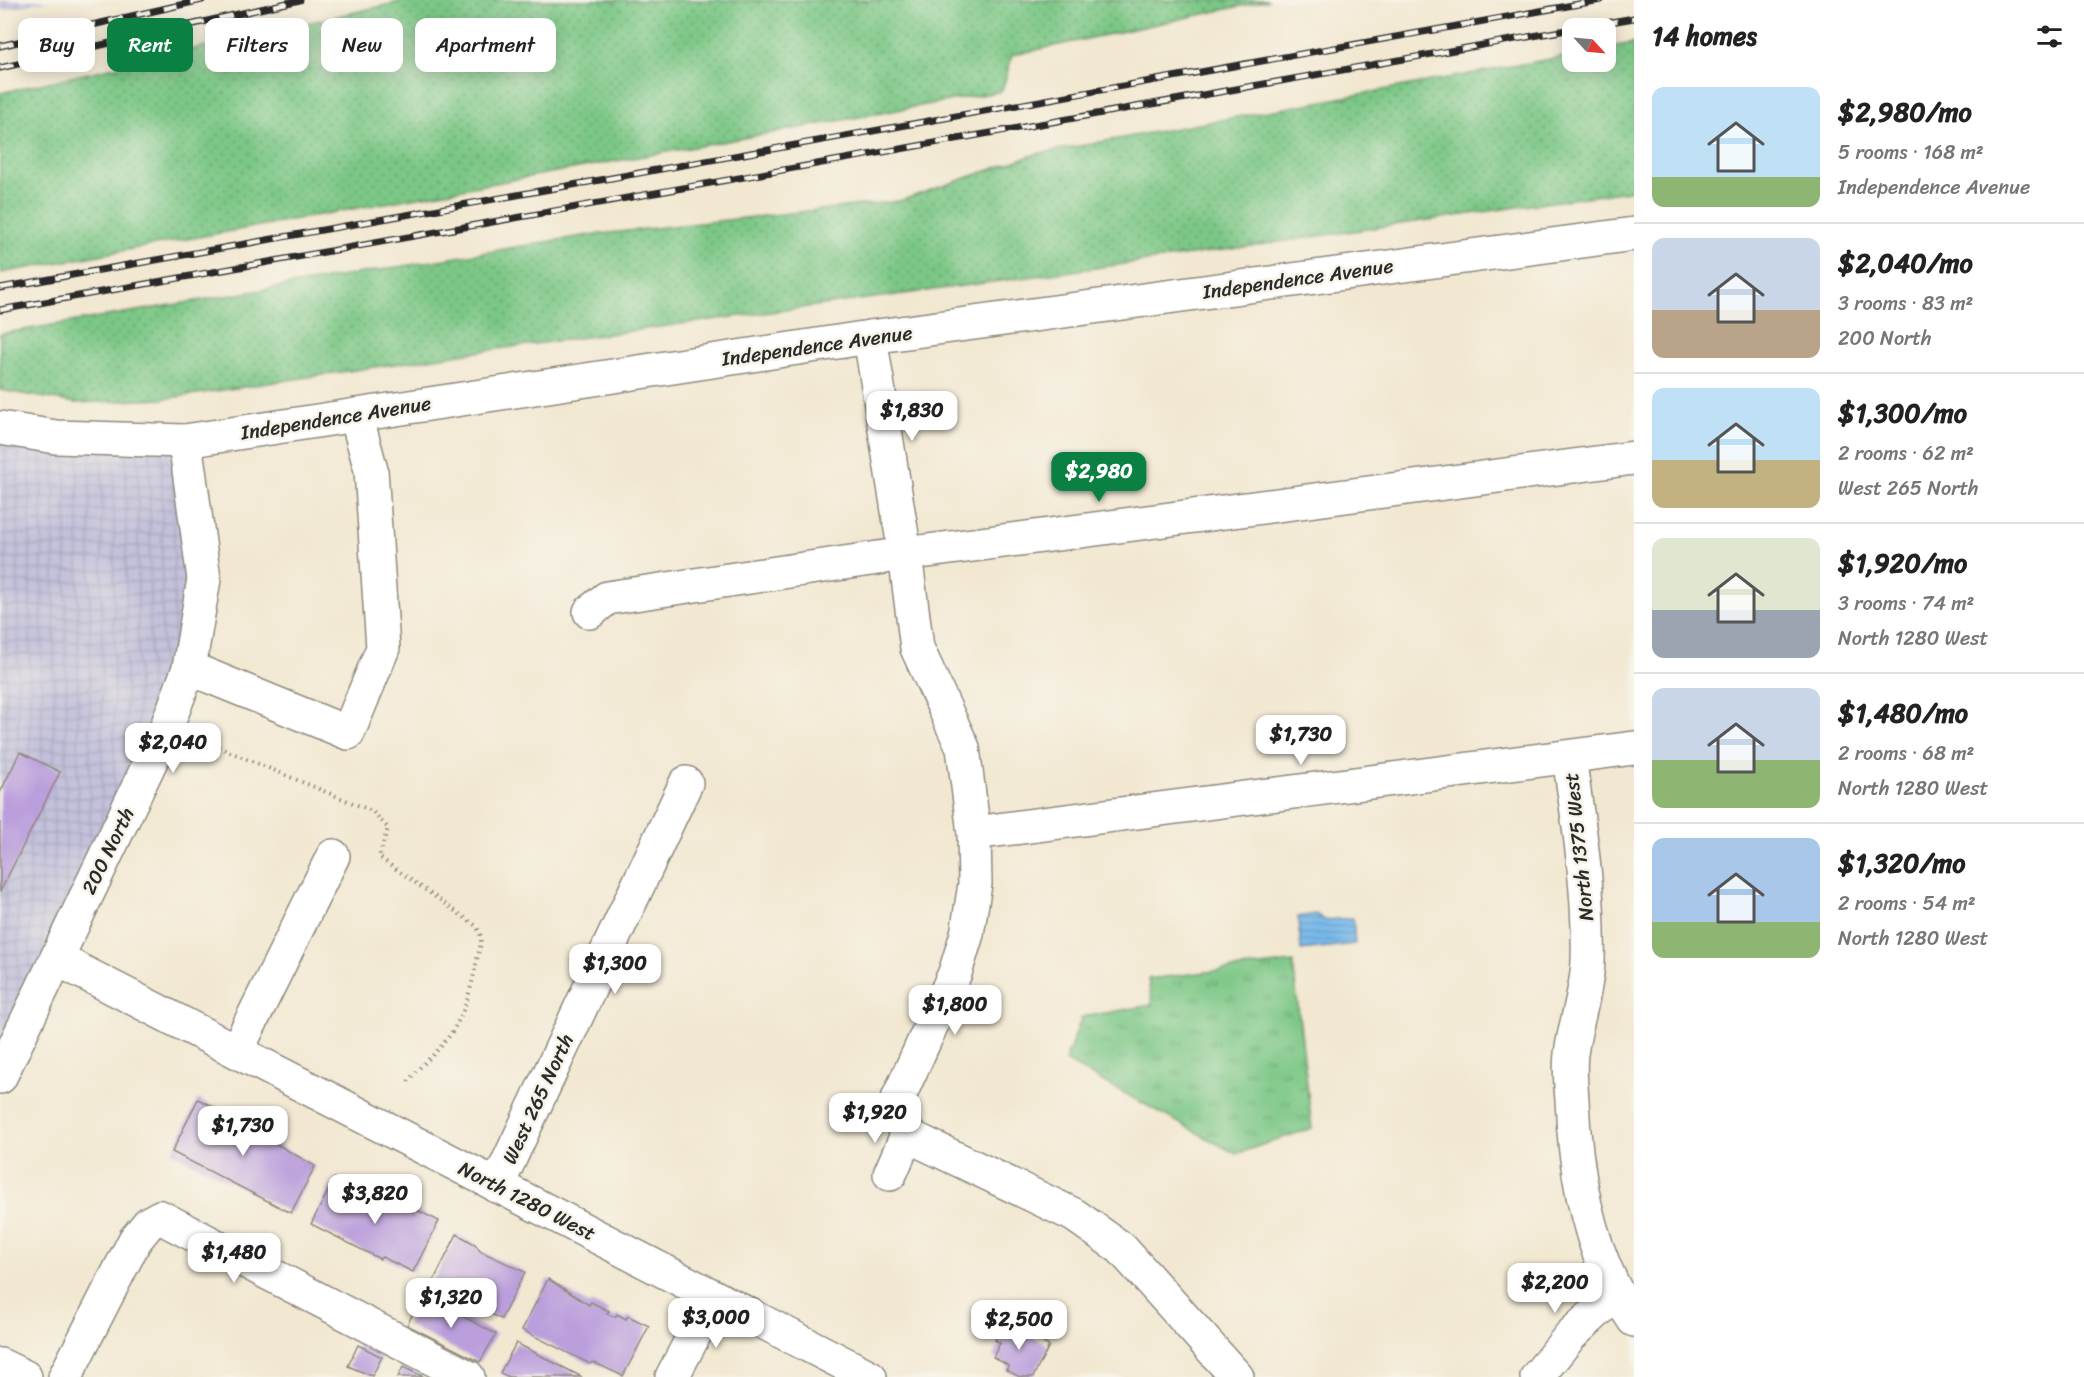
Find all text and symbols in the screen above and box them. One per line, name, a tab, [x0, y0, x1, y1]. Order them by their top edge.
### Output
text: 14 homes	[1652, 13, 1757, 59]
chip: Buy	[18, 18, 95, 72]
chip: Rent	[107, 18, 193, 72]
chip: Filters	[205, 18, 309, 72]
chip: New	[321, 18, 403, 72]
chip: Apartment	[415, 18, 556, 72]
north arrow	[1562, 18, 1616, 72]
map controls	[1562, 18, 1616, 72]
icon: filters	[2033, 20, 2066, 53]
text: $2,980/mo	[1838, 89, 1972, 135]
icon: home	[1700, 111, 1772, 183]
text: 5 rooms · 168 m²	[1838, 135, 1984, 170]
text: Independence Avenue	[1838, 170, 2030, 205]
text: $2,040/mo	[1838, 240, 1973, 286]
street label: Independence Avenue	[1199, 248, 1396, 310]
icon: home	[1700, 262, 1772, 334]
text: 3 rooms · 83 m²	[1838, 286, 1973, 321]
street label: Independence Avenue	[718, 315, 915, 377]
text: 200 North	[1838, 321, 1931, 356]
street label: Independence Avenue	[237, 386, 434, 450]
text: $1,300/mo	[1838, 390, 1967, 436]
pin: $1,830	[863, 391, 961, 442]
text: $1,830	[880, 393, 944, 428]
icon: home	[1700, 412, 1772, 484]
text: 2 rooms · 62 m²	[1838, 436, 1974, 471]
pin: $2,980	[1050, 452, 1148, 503]
text: $2,980	[1065, 454, 1133, 489]
text: West 265 North	[1838, 471, 1979, 506]
text: $1,920/mo	[1838, 540, 1967, 586]
icon: home	[1700, 562, 1772, 634]
text: 3 rooms · 74 m²	[1838, 586, 1974, 621]
text: North 1280 West	[1838, 621, 1988, 656]
text: $1,480/mo	[1838, 690, 1968, 736]
icon: home	[1700, 712, 1772, 784]
pin: $1,730	[1252, 715, 1350, 766]
text: $1,730	[1270, 717, 1332, 752]
pin: $2,040	[124, 723, 222, 774]
text: $2,040	[139, 725, 207, 760]
text: 2 rooms · 68 m²	[1838, 736, 1974, 771]
street label: North 1375 West	[1554, 771, 1604, 923]
text: North 1280 West	[1838, 771, 1988, 806]
street label: 200 North	[72, 801, 144, 901]
text: $1,320/mo	[1838, 840, 1965, 886]
icon: home	[1700, 862, 1772, 934]
text: 2 rooms · 54 m²	[1838, 886, 1976, 921]
text: North 1280 West	[1838, 921, 1988, 956]
pin: $1,300	[566, 944, 664, 995]
text: $1,300	[583, 946, 647, 981]
pin: $1,800	[906, 985, 1004, 1036]
text: $1,800	[923, 987, 987, 1022]
street label: West 265 North	[492, 1028, 584, 1170]
pin: $1,920	[826, 1093, 924, 1144]
text: $1,920	[843, 1095, 907, 1130]
pin: $1,730	[194, 1106, 292, 1157]
text: $1,730	[212, 1108, 274, 1143]
street label: North 1280 West	[452, 1151, 602, 1251]
pin: $3,820	[326, 1174, 424, 1225]
text: $3,820	[342, 1176, 408, 1211]
pin: $1,480	[185, 1233, 283, 1284]
text: $1,480	[202, 1235, 266, 1270]
pin: $2,200	[1506, 1263, 1604, 1314]
text: $2,200	[1521, 1265, 1589, 1300]
pin: $1,320	[402, 1278, 500, 1329]
text: $1,320	[420, 1280, 482, 1315]
pin: $3,000	[667, 1298, 765, 1349]
text: $3,000	[682, 1300, 750, 1335]
pin: $2,500	[970, 1300, 1068, 1351]
text: $2,500	[985, 1302, 1053, 1337]

